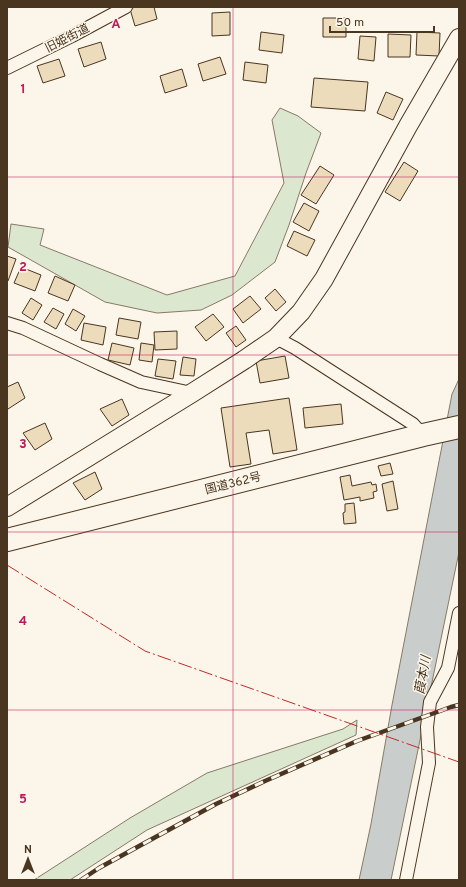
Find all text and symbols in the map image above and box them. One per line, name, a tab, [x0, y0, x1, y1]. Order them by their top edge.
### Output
scale bar	[330, 8, 434, 34]
text: 50 m	[336, 15, 364, 31]
text: A	[111, 17, 121, 33]
street label: 旧姫街道	[42, 21, 92, 57]
text: 1	[20, 82, 26, 98]
text: 2	[19, 260, 27, 276]
text: 3	[19, 437, 27, 453]
street label: 国道362号	[203, 469, 263, 499]
text: 4	[19, 614, 27, 630]
water label: 葭本川	[413, 653, 436, 696]
text: 5	[19, 792, 27, 808]
north arrow	[8, 839, 48, 879]
text: N	[24, 843, 32, 857]

